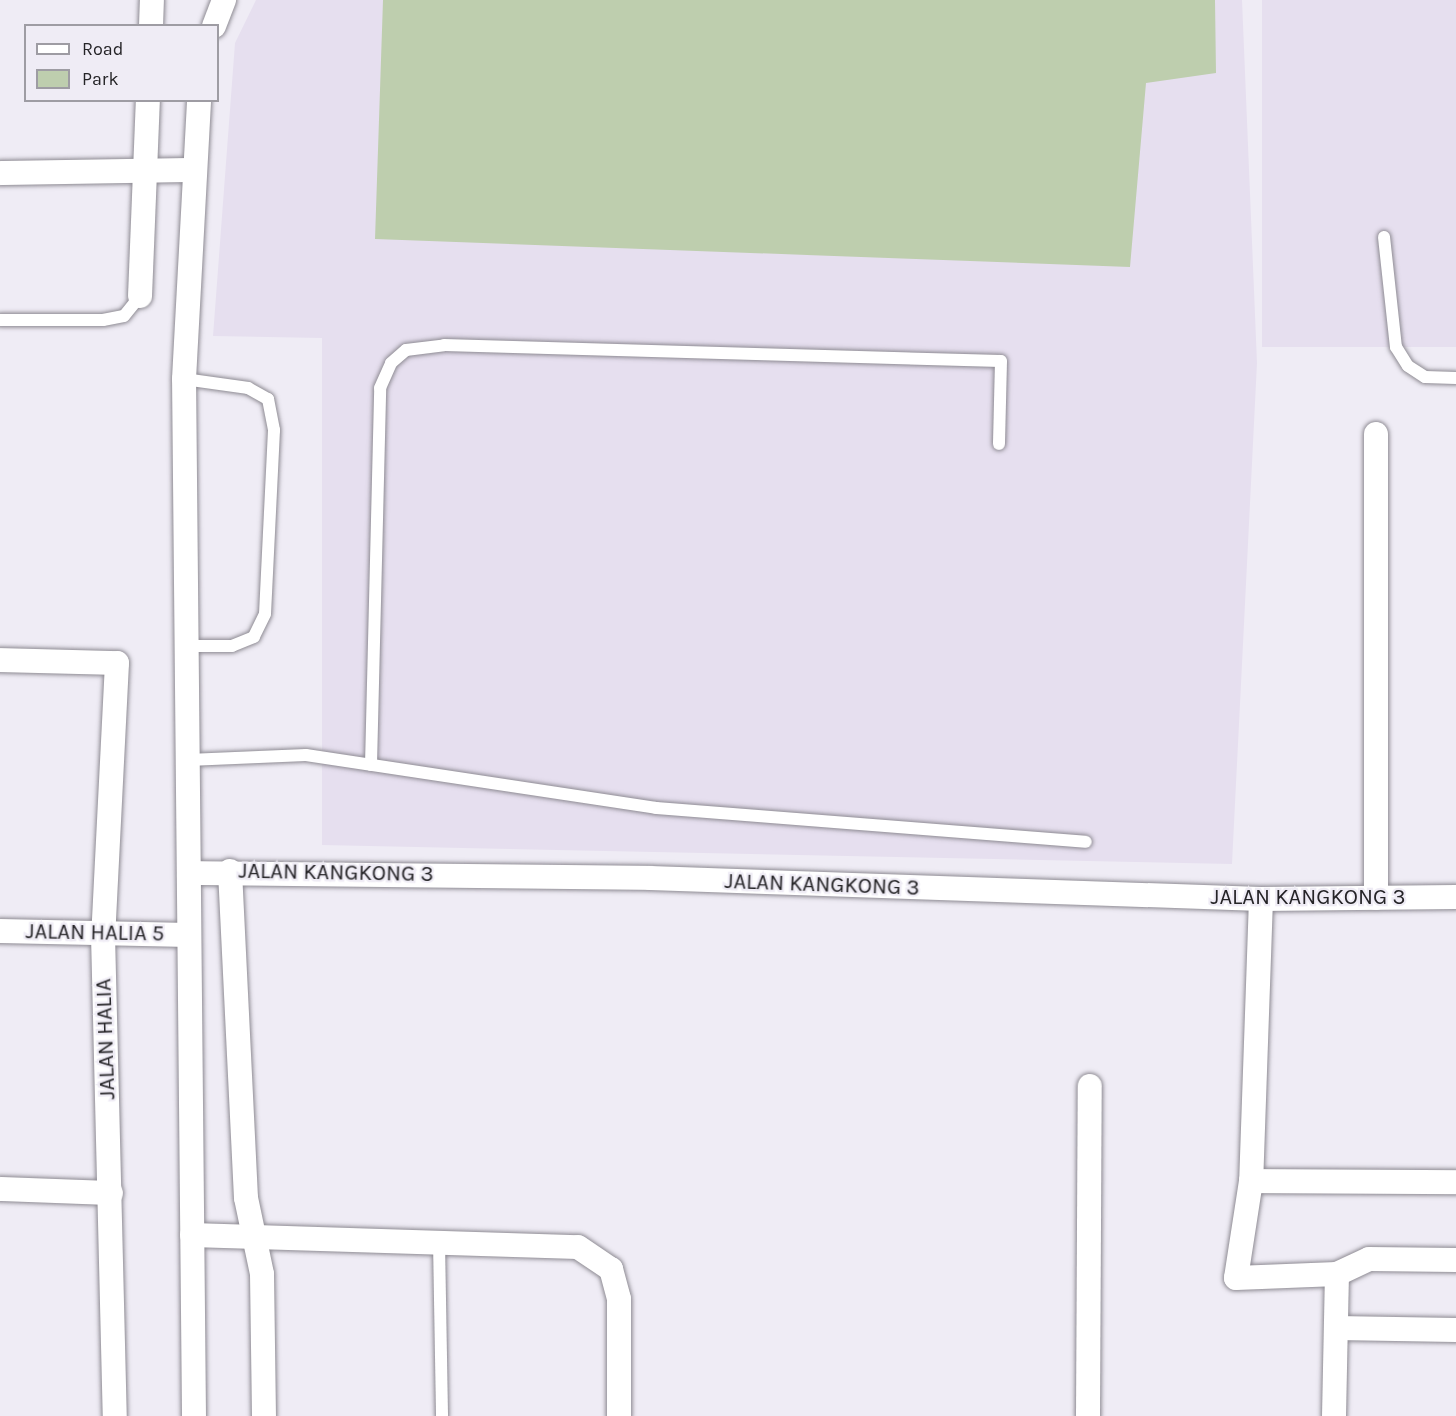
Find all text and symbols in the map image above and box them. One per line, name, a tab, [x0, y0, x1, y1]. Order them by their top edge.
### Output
legend	[24, 24, 219, 102]
text: Road	[82, 38, 123, 60]
text: Park	[82, 68, 119, 90]
street label: JALAN KANGKONG 3	[238, 858, 434, 888]
street label: JALAN KANGKONG 3	[724, 868, 920, 902]
street label: JALAN KANGKONG 3	[1211, 885, 1405, 911]
street label: JALAN HALIA 5	[25, 919, 165, 947]
street label: JALAN HALIA	[91, 978, 121, 1100]

